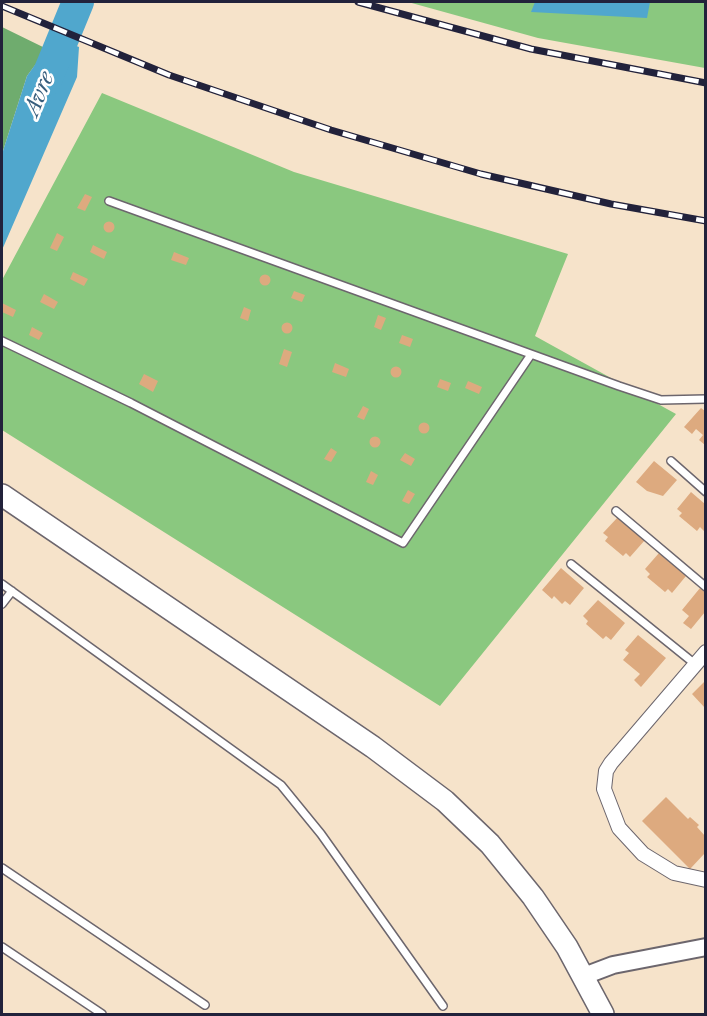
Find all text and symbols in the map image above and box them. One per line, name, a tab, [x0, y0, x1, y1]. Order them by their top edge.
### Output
water label: Avre	[20, 68, 60, 120]

